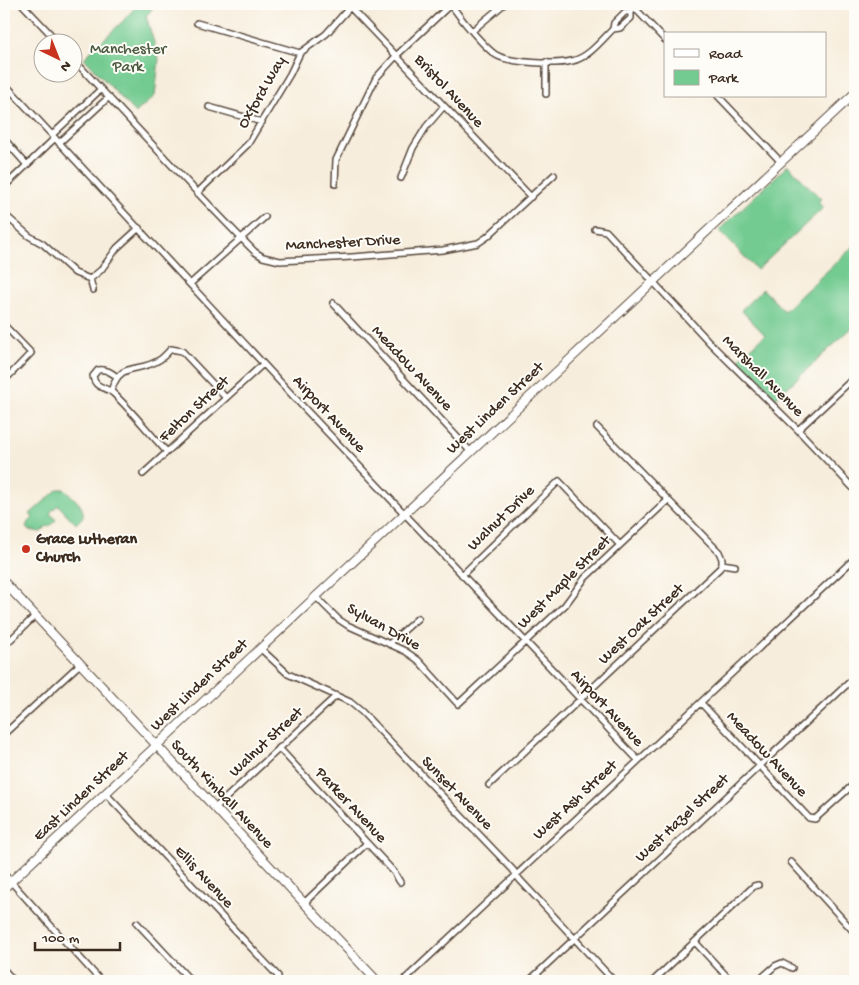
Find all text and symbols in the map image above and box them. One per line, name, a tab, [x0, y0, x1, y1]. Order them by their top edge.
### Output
north arrow	[32, 32, 82, 82]
legend	[664, 32, 826, 98]
park label: Manchester Park	[90, 41, 167, 78]
text: Road	[709, 46, 743, 64]
street label: Bristol Avenue	[408, 51, 487, 133]
street label: Oxford Way	[235, 53, 291, 133]
text: N	[56, 56, 74, 75]
text: Park	[708, 70, 739, 88]
street label: Manchester Drive	[285, 231, 402, 256]
street label: Meadow Avenue	[366, 322, 456, 416]
street label: Marshall Avenue	[717, 332, 807, 422]
street label: West Linden Street	[443, 358, 550, 459]
street label: Felton Street	[155, 372, 235, 448]
street label: Airport Avenue	[287, 372, 369, 458]
street label: Walnut Drive	[464, 482, 540, 556]
place label: Grace Lutheran Church	[35, 531, 137, 568]
street label: West Maple Street	[514, 531, 617, 634]
marker: Grace Lutheran Church	[20, 543, 32, 555]
street label: West Oak Street	[595, 579, 690, 670]
street label: Sylvan Drive	[343, 600, 424, 656]
street label: West Linden Street	[147, 635, 254, 736]
street label: Airport Avenue	[565, 666, 647, 752]
street label: Walnut Street	[226, 703, 309, 782]
street label: Meadow Avenue	[721, 708, 811, 802]
street label: South Kimball Avenue	[166, 737, 277, 854]
street label: East Linden Street	[30, 747, 135, 846]
street label: Sunset Avenue	[416, 753, 496, 835]
street label: West Ash Street	[530, 756, 623, 845]
street label: Parker Avenue	[310, 764, 390, 848]
street label: West Hazel Street	[632, 770, 735, 867]
street label: Ellis Avenue	[169, 843, 237, 914]
scale bar	[35, 920, 120, 952]
text: 100 m	[41, 930, 80, 948]

